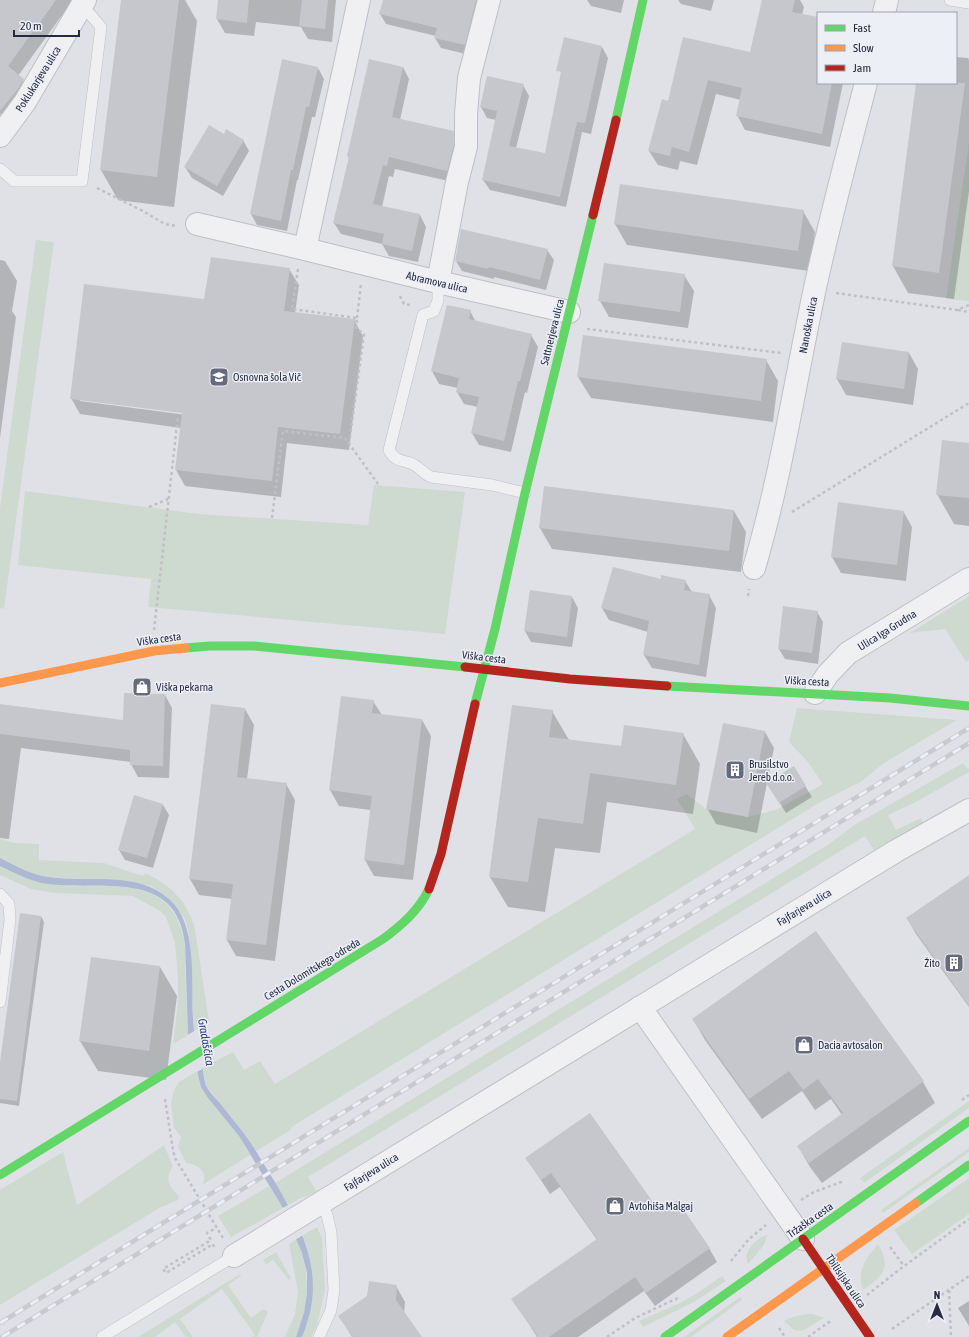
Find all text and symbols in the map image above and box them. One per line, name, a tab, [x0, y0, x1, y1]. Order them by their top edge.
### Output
scale bar	[14, 12, 79, 38]
legend	[817, 12, 957, 84]
text: 20 m	[20, 19, 42, 33]
text: Fast	[853, 21, 871, 35]
text: Slow	[853, 41, 874, 55]
street label: Poklukarjeva ulica	[13, 44, 63, 114]
text: Jam	[853, 61, 871, 75]
street label: Abramova ulica	[405, 269, 469, 295]
street label: Nanoška ulica	[797, 296, 819, 354]
street label: Sattnerjeva ulica	[538, 298, 566, 366]
school or university icon: Osnovna šola Vič	[208, 366, 230, 388]
place label: Osnovna šola Vič	[233, 371, 302, 383]
street label: Ulica Iga Grudna	[856, 607, 918, 653]
street label: Viška cesta	[136, 630, 182, 648]
street label: Viška cesta	[461, 648, 507, 666]
street label: Viška cesta	[784, 674, 830, 688]
shop icon: Viška pekarna	[131, 676, 153, 698]
place label: Viška pekarna	[156, 681, 213, 693]
place label: Brusilstvo Jereb d.o.o.	[749, 758, 794, 783]
building icon: Brusilstvo Jereb d.o.o.	[724, 759, 746, 781]
street label: Fajfarjeva ulica	[774, 886, 834, 928]
street label: Cesta Dolomitskega odreda	[262, 936, 362, 1002]
building icon: Žito	[943, 952, 965, 974]
place label: Žito	[924, 957, 940, 969]
water label: Gradaščica	[195, 1017, 217, 1067]
shop icon: Dacia avtosalon	[793, 1034, 815, 1056]
place label: Dacia avtosalon	[818, 1039, 883, 1051]
street label: Fajfarjeva ulica	[342, 1151, 400, 1193]
shop icon: Avtohiša Malgaj	[604, 1195, 626, 1217]
place label: Avtohiša Malgaj	[629, 1200, 693, 1212]
street label: Tržaška cesta	[785, 1200, 835, 1240]
street label: Tbilisijska ulica	[824, 1252, 868, 1310]
north arrow	[917, 1285, 957, 1325]
text: N	[934, 1289, 940, 1301]

